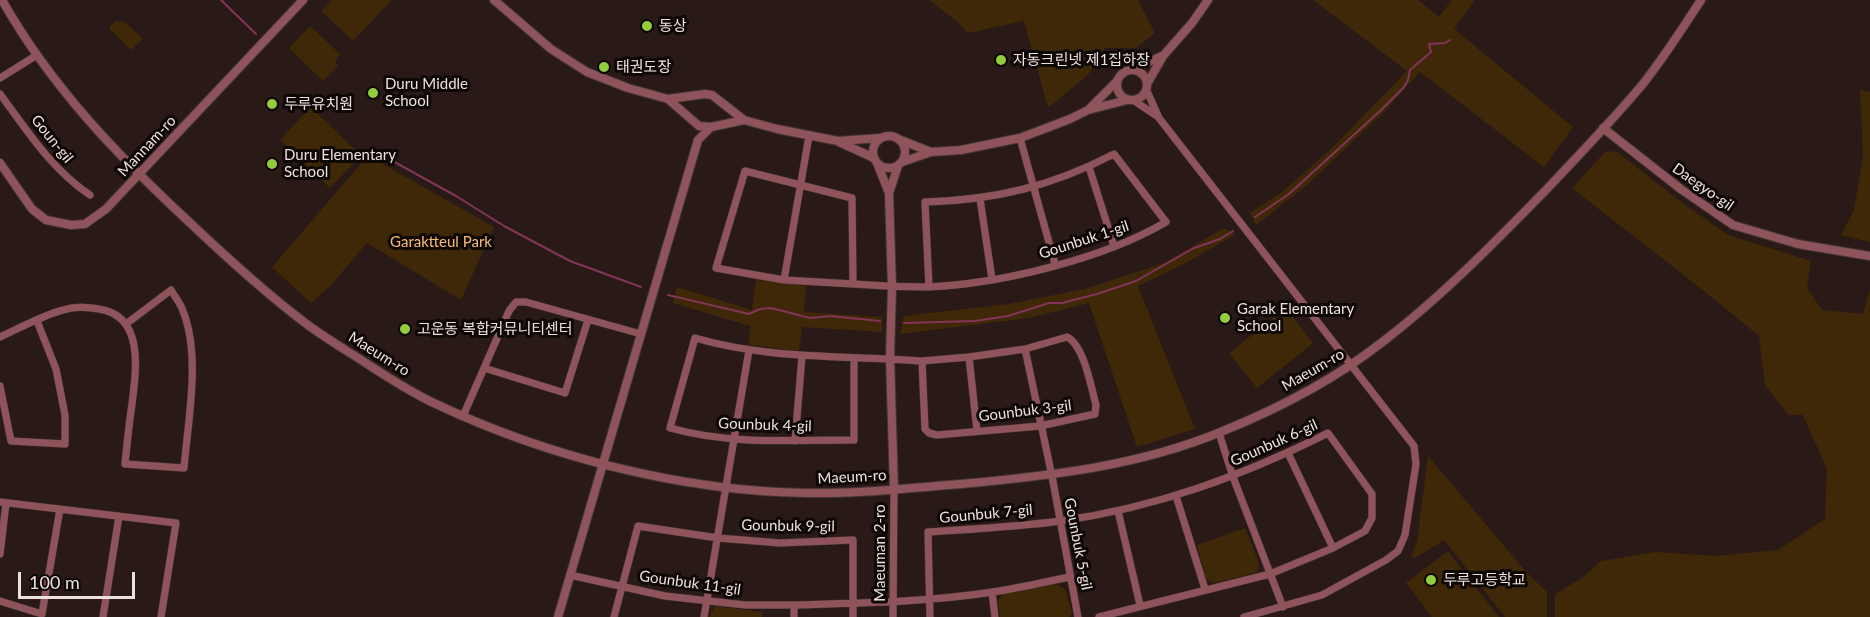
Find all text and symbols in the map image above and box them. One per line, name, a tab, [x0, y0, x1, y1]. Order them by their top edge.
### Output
place label: 동상	[659, 17, 687, 35]
marker: 동상	[640, 19, 654, 33]
place label: 자동크린넷 제1집하장	[1013, 51, 1150, 69]
marker: 자동크린넷 제1집하장	[994, 53, 1008, 67]
place label: 태권도장	[616, 58, 671, 76]
marker: 태권도장	[597, 60, 611, 74]
place label: Duru Middle School	[385, 75, 468, 110]
marker: Duru Middle School	[366, 86, 380, 100]
place label: 두루유치원	[284, 95, 353, 113]
marker: 두루유치원	[265, 97, 279, 111]
street label: Goun-gil	[27, 111, 77, 167]
street label: Mannam-ro	[114, 112, 180, 180]
place label: Duru Elementary School	[284, 146, 396, 181]
marker: Duru Elementary School	[265, 157, 279, 171]
street label: Daegyo-gil	[1669, 159, 1737, 215]
street label: Gounbuk 1-gil	[1037, 217, 1131, 263]
park label: Garaktteul Park	[390, 233, 492, 251]
place label: Garak Elementary School	[1237, 300, 1354, 335]
marker: Garak Elementary School	[1218, 311, 1232, 325]
place label: 고운동 복합커뮤니티센터	[417, 320, 573, 338]
marker: 고운동 복합커뮤니티센터	[398, 322, 412, 336]
street label: Maeum-ro	[345, 328, 413, 380]
street label: Maeum-ro	[1279, 345, 1347, 395]
street label: Gounbuk 3-gil	[977, 396, 1073, 426]
street label: Gounbuk 4-gil	[718, 414, 812, 436]
street label: Gounbuk 6-gil	[1228, 416, 1320, 470]
street label: Maeum-ro	[817, 466, 887, 488]
street label: Gounbuk 5-gil	[1060, 496, 1096, 592]
street label: Gounbuk 7-gil	[939, 501, 1033, 527]
street label: Maeuman 2-ro	[871, 504, 889, 602]
street label: Gounbuk 9-gil	[741, 516, 835, 536]
scale bar	[21, 560, 138, 598]
street label: Gounbuk 11-gil	[638, 567, 742, 599]
text: 100 m	[29, 571, 80, 593]
place label: 두루고등학교	[1443, 571, 1526, 589]
marker: 두루고등학교	[1424, 573, 1438, 587]

